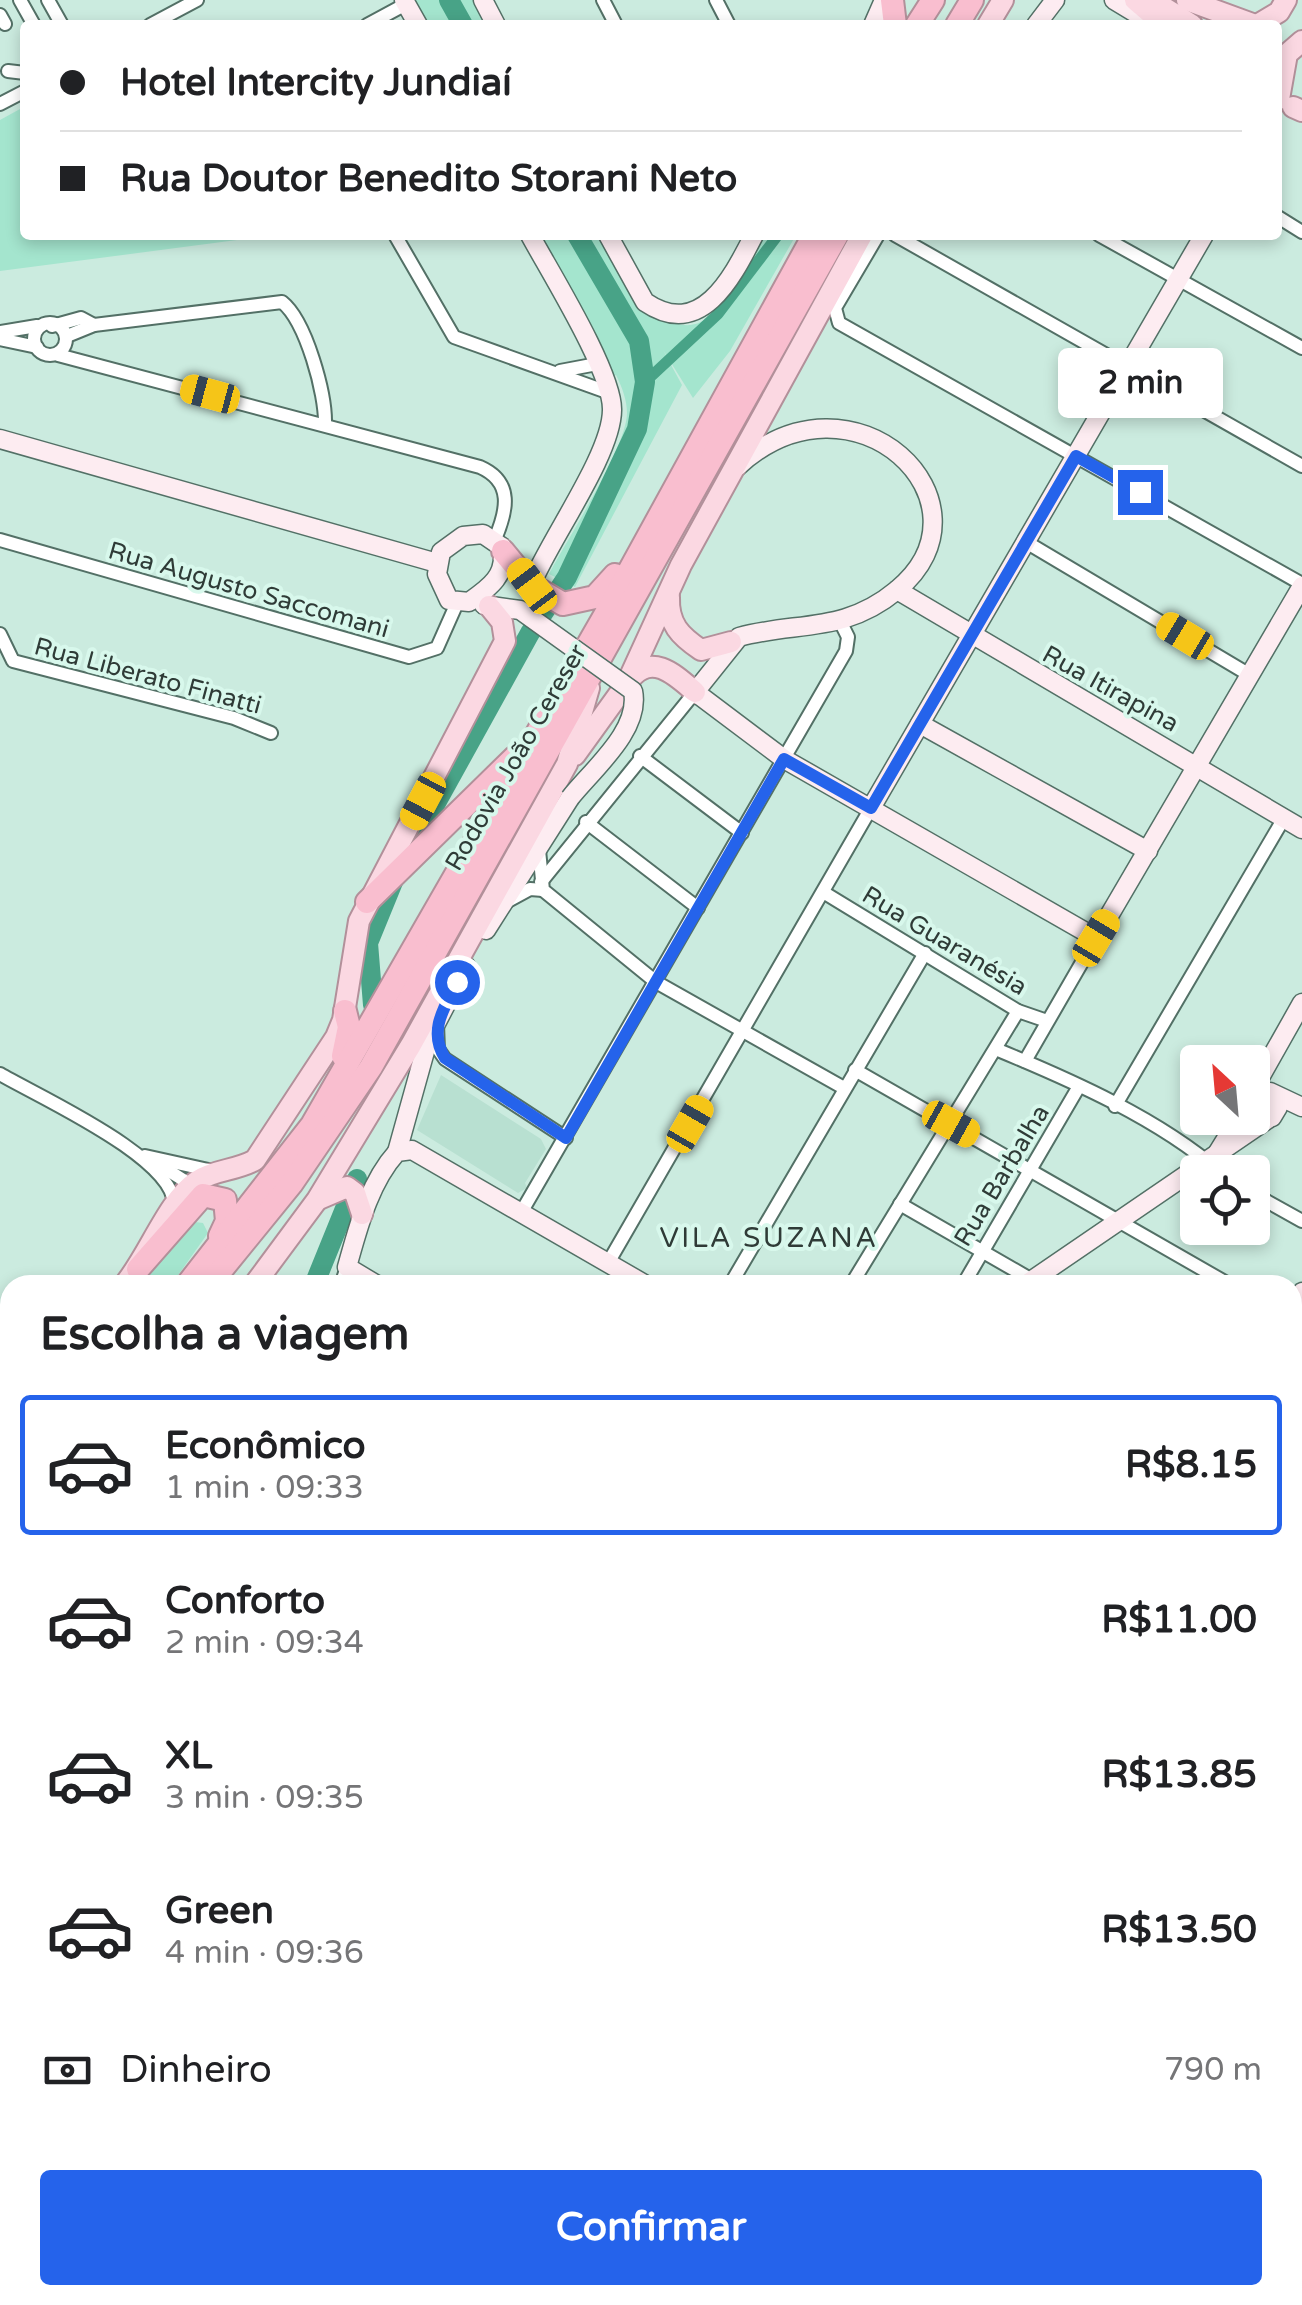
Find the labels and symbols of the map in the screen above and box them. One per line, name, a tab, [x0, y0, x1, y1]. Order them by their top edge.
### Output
callout: 2 min	[1058, 347, 1222, 417]
car	[177, 372, 243, 416]
route end	[1118, 470, 1163, 515]
street label: Rua Augusto Saccomani	[105, 535, 393, 644]
car	[502, 553, 562, 619]
car	[1152, 608, 1218, 664]
street label: Rua Liberato Finatti	[31, 631, 265, 721]
street label: Rodovia João Cereser	[439, 639, 593, 876]
street label: Rua Itirapina	[1037, 639, 1184, 739]
car	[396, 767, 450, 835]
street label: Rua Guaranésia	[857, 880, 1032, 1002]
car	[1068, 905, 1124, 971]
route start	[435, 960, 480, 1005]
north arrow	[1180, 1045, 1270, 1135]
car	[662, 1091, 718, 1157]
car	[917, 1096, 985, 1152]
street label: Rua Barbalha	[948, 1099, 1056, 1252]
district label: VILA SUZANA	[659, 1221, 879, 1255]

